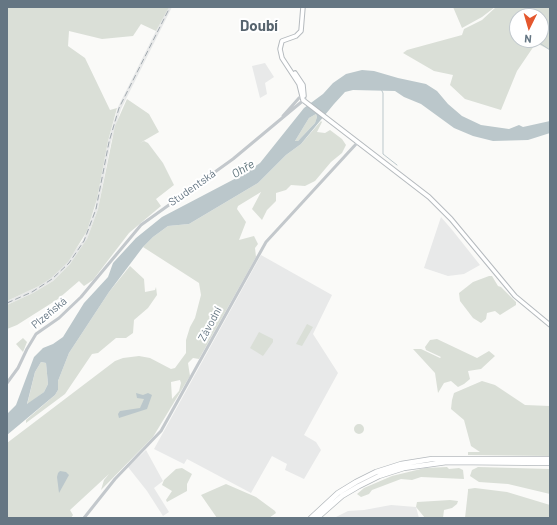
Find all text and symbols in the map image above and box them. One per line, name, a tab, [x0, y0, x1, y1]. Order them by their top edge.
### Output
north arrow	[509, 8, 549, 48]
district label: Doubí	[240, 17, 278, 35]
text: N	[524, 33, 532, 46]
water label: Ohře	[229, 157, 257, 181]
street label: Studentská	[166, 167, 218, 209]
street label: Plzeňská	[29, 294, 69, 332]
street label: Závodní	[196, 305, 224, 343]

